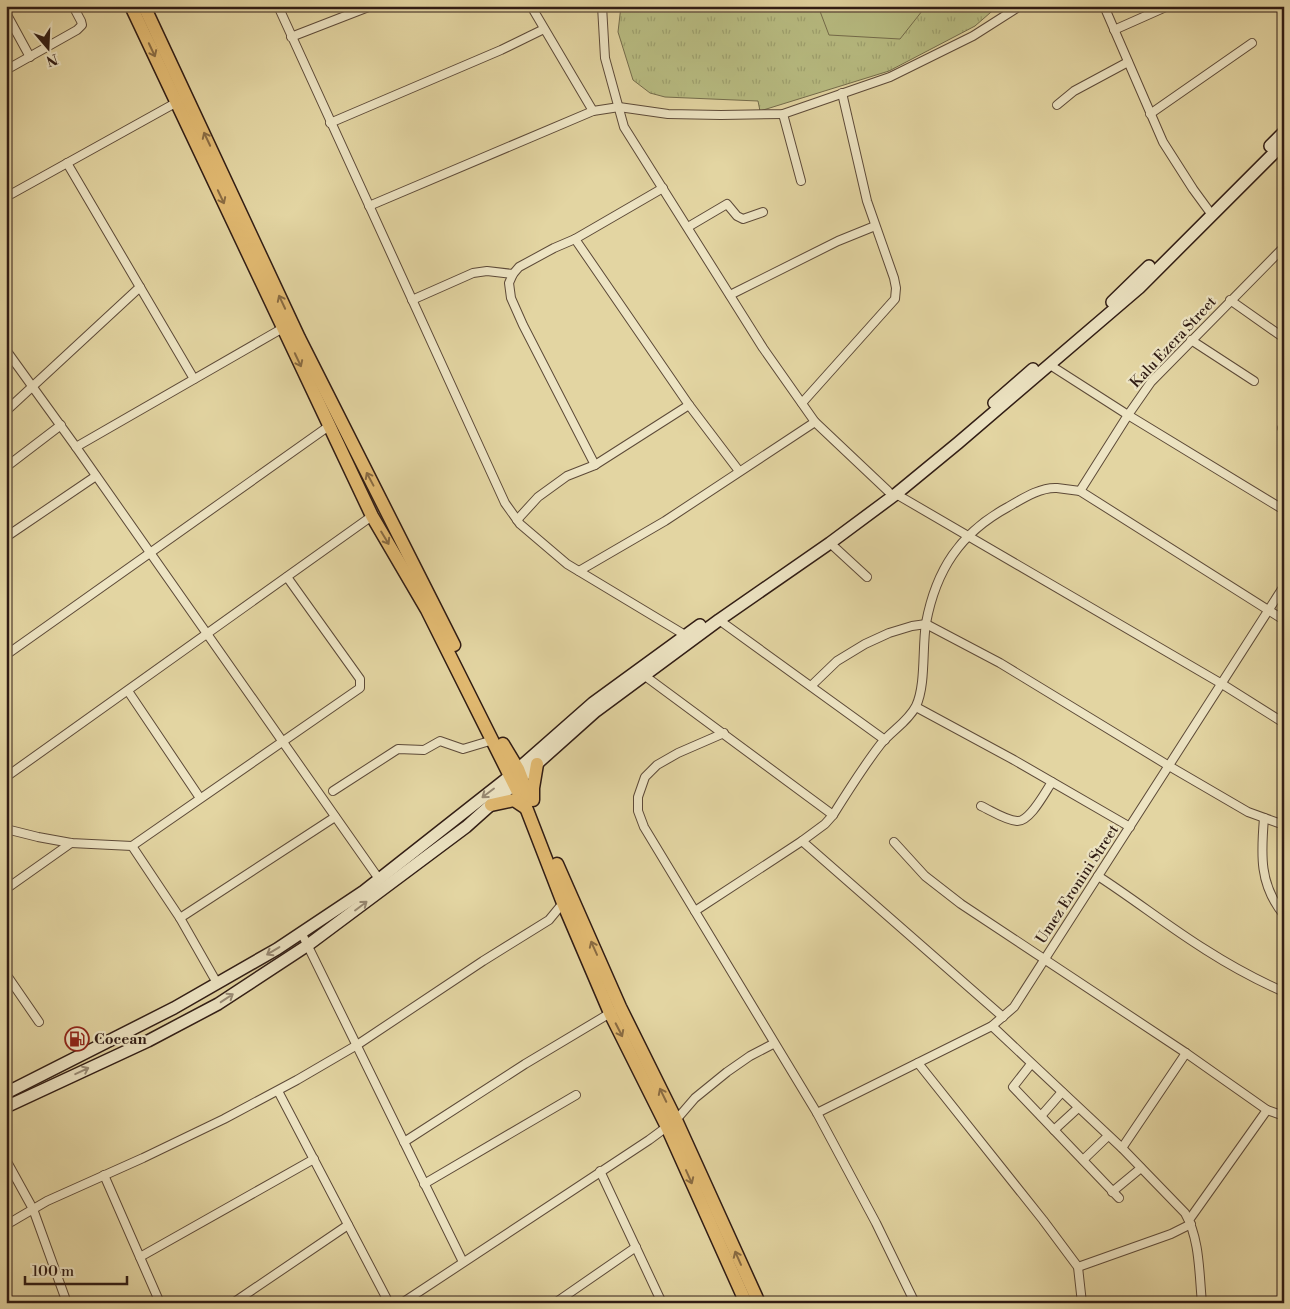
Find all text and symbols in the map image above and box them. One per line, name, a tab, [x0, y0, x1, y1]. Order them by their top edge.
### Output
north arrow	[22, 22, 72, 72]
one-way arrow	[148, 42, 157, 57]
text: N	[44, 49, 60, 70]
one-way arrow	[201, 132, 211, 147]
one-way arrow	[217, 190, 227, 205]
street label: Kalu Ezera Street	[1126, 292, 1221, 392]
one-way arrow	[277, 295, 287, 310]
one-way arrow	[294, 352, 303, 367]
one-way arrow	[365, 471, 375, 486]
one-way arrow	[380, 530, 390, 544]
one-way arrow	[482, 787, 495, 798]
street label: Umez Eronini Street	[1032, 820, 1123, 947]
one-way arrow	[354, 900, 367, 911]
one-way arrow	[588, 941, 598, 956]
one-way arrow	[266, 947, 280, 957]
one-way arrow	[220, 993, 234, 1003]
one-way arrow	[614, 1022, 624, 1037]
fuel station icon: Cocean	[64, 1026, 90, 1052]
place label: Cocean	[94, 1030, 147, 1049]
one-way arrow	[74, 1065, 89, 1075]
one-way arrow	[658, 1088, 667, 1103]
one-way arrow	[685, 1169, 694, 1184]
one-way arrow	[733, 1251, 743, 1266]
scale bar	[25, 1254, 128, 1286]
text: 100 m	[32, 1262, 74, 1281]

